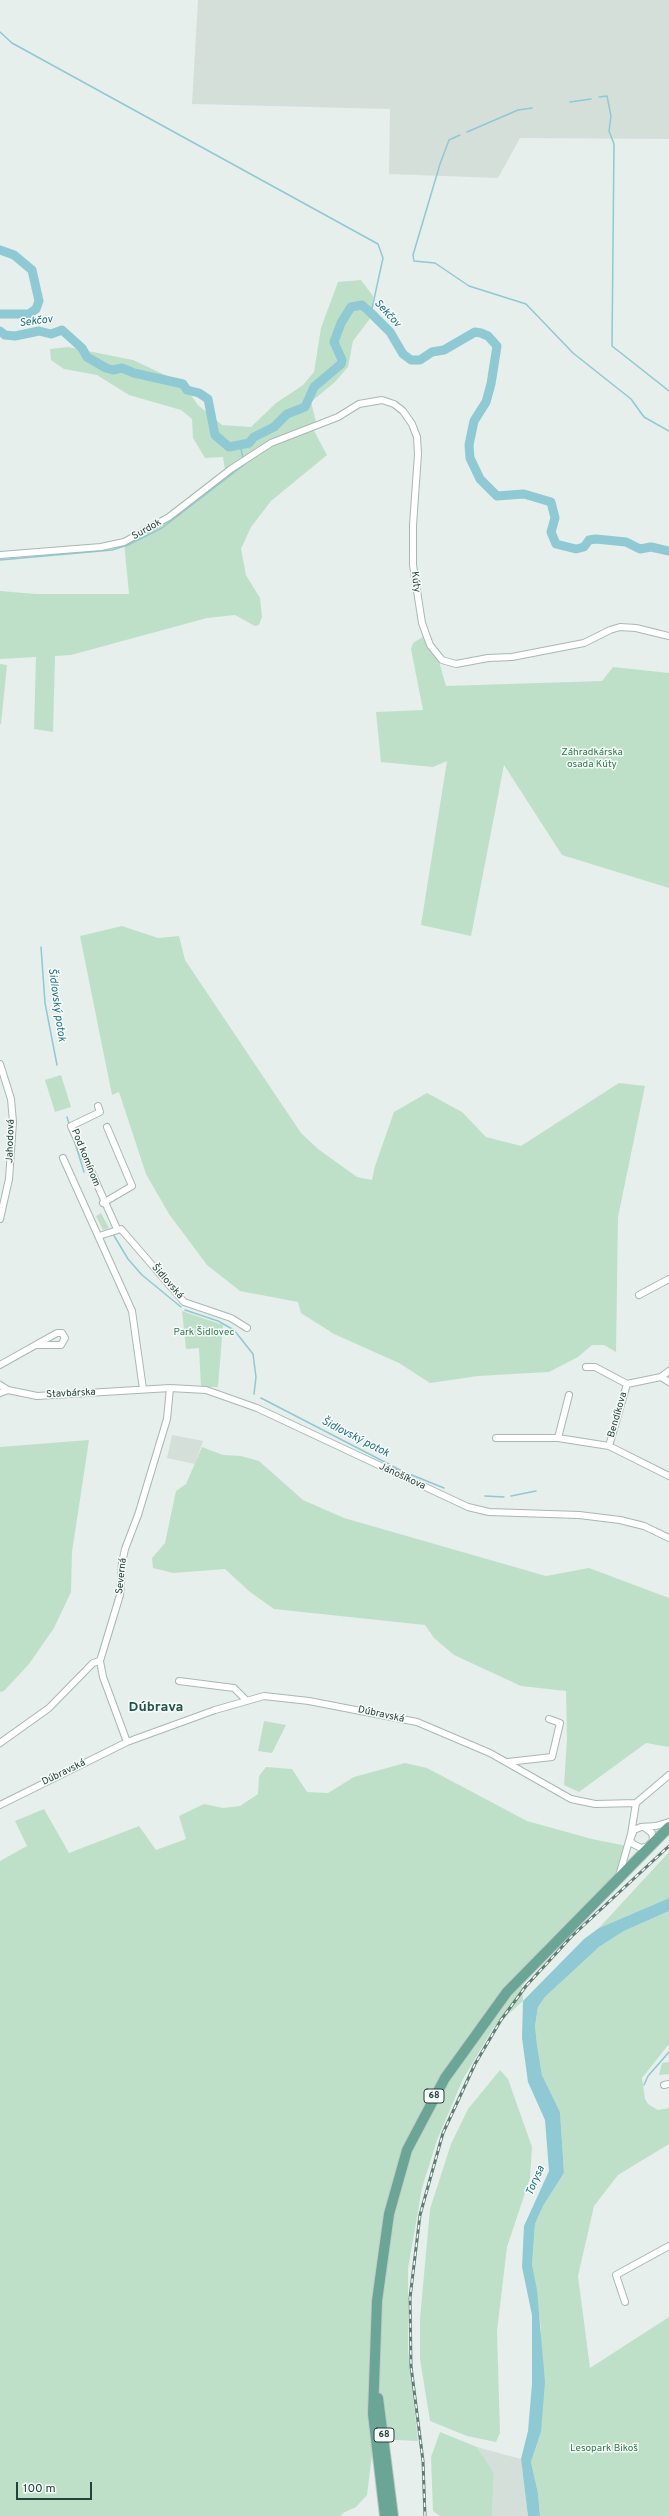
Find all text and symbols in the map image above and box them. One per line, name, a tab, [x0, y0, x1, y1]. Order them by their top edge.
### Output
water label: Sekčov	[371, 297, 403, 331]
water label: Sekčov	[19, 313, 53, 331]
street label: Surdok	[130, 517, 164, 543]
street label: Kúty	[408, 571, 422, 593]
park label: Záhradkárska osada Kúty	[561, 747, 623, 770]
water label: Šidlovský potok	[44, 967, 68, 1043]
street label: Jahodová	[4, 1119, 18, 1163]
street label: Pod komínom	[68, 1127, 102, 1189]
street label: Šidlovská	[149, 1262, 185, 1302]
park label: Park Šidlovec	[174, 1327, 234, 1339]
street label: Stavbárska	[46, 1387, 96, 1401]
street label: Bendíkova	[606, 1391, 630, 1439]
water label: Šidlovský potok	[319, 1415, 391, 1461]
street label: Jánošíkova	[377, 1461, 427, 1493]
street label: Severná	[114, 1557, 130, 1595]
district label: Dúbrava	[129, 1700, 183, 1716]
street label: Dúbravská	[357, 1704, 405, 1726]
street label: Dúbravská	[40, 1757, 88, 1789]
road number: 68	[424, 2089, 444, 2103]
water label: Torysa	[524, 2164, 548, 2198]
road number: 68	[374, 2428, 394, 2442]
park label: Lesopark Bikoš	[570, 2443, 638, 2455]
scale bar	[18, 2474, 94, 2500]
text: 100 m	[23, 2481, 56, 2497]

